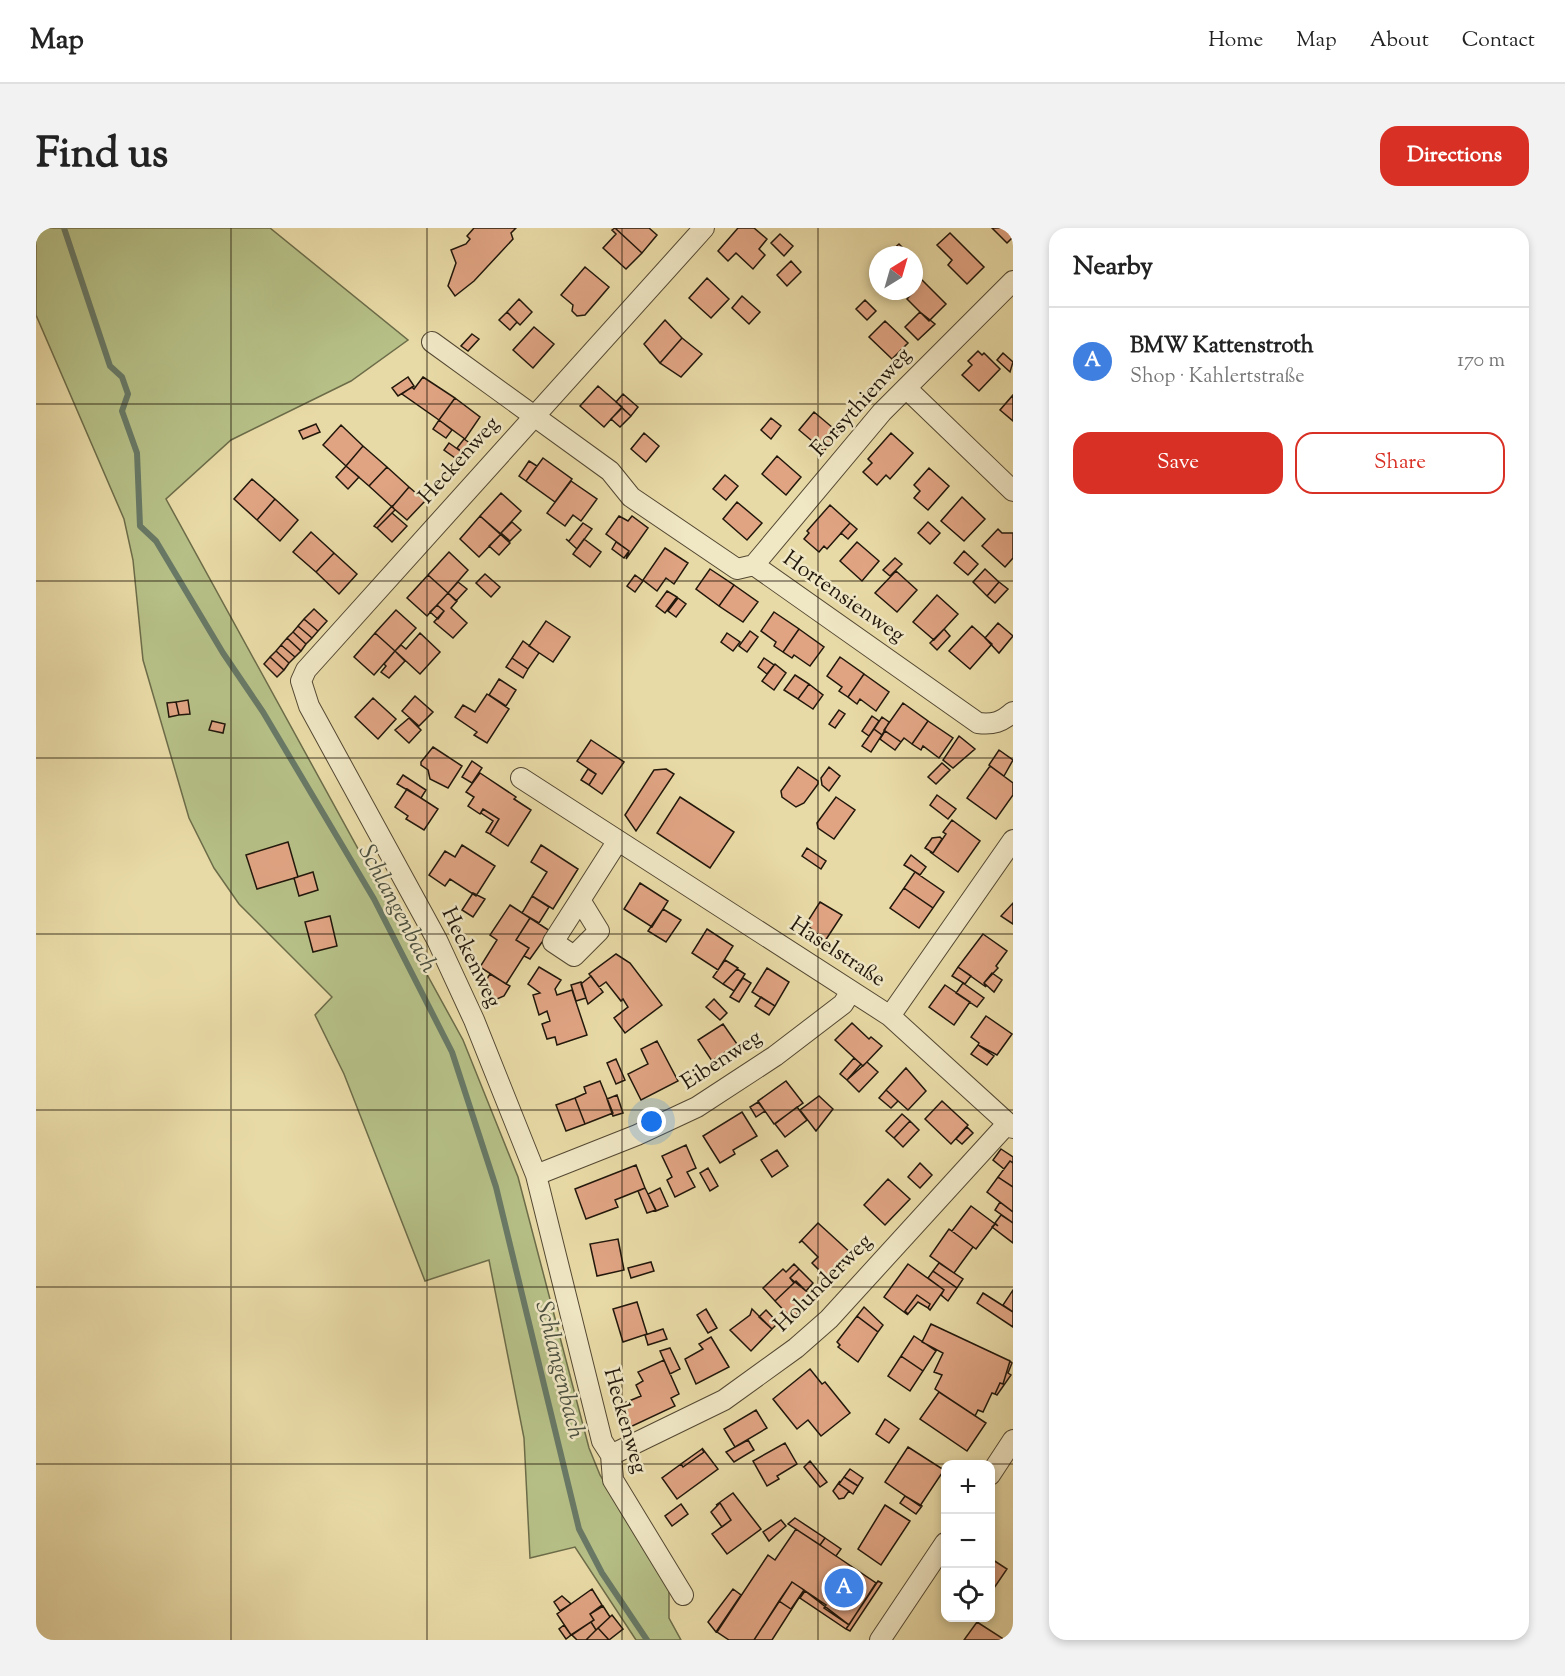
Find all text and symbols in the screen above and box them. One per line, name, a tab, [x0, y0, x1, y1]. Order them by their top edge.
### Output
text: Map	[30, 21, 84, 61]
text: Home	[1208, 26, 1263, 56]
text: Map	[1296, 26, 1337, 56]
text: About	[1370, 26, 1429, 56]
text: Contact	[1462, 26, 1535, 56]
text: Find us	[36, 126, 168, 186]
button: Directions	[1380, 126, 1529, 186]
north arrow	[869, 246, 923, 300]
text: Nearby	[1073, 249, 1153, 286]
text: BMW Kattenstroth	[1130, 331, 1314, 363]
street label: Forsythienweg	[804, 341, 920, 465]
text: A	[1084, 347, 1101, 376]
text: 170 m	[1457, 347, 1505, 376]
text: Shop · Kahlertstraße	[1130, 363, 1305, 392]
street label: Heckenweg	[412, 410, 508, 512]
button: Save	[1073, 432, 1283, 494]
button: Share	[1295, 432, 1505, 494]
street label: Hortensienweg	[775, 544, 911, 652]
water label: Schlangenbach	[349, 839, 445, 980]
street label: Heckenweg	[432, 902, 508, 1014]
street label: Haselstraße	[783, 910, 891, 996]
street label: Eibenweg	[675, 1023, 769, 1099]
your location	[637, 1107, 666, 1136]
street label: Holunderweg	[767, 1227, 881, 1341]
water label: Schlangenbach	[525, 1298, 593, 1443]
street label: Heckenweg	[594, 1364, 654, 1478]
map controls	[941, 1460, 995, 1622]
button: +	[941, 1460, 995, 1514]
button: −	[941, 1514, 995, 1568]
pin: A	[824, 1566, 864, 1610]
button: locate	[941, 1568, 995, 1622]

